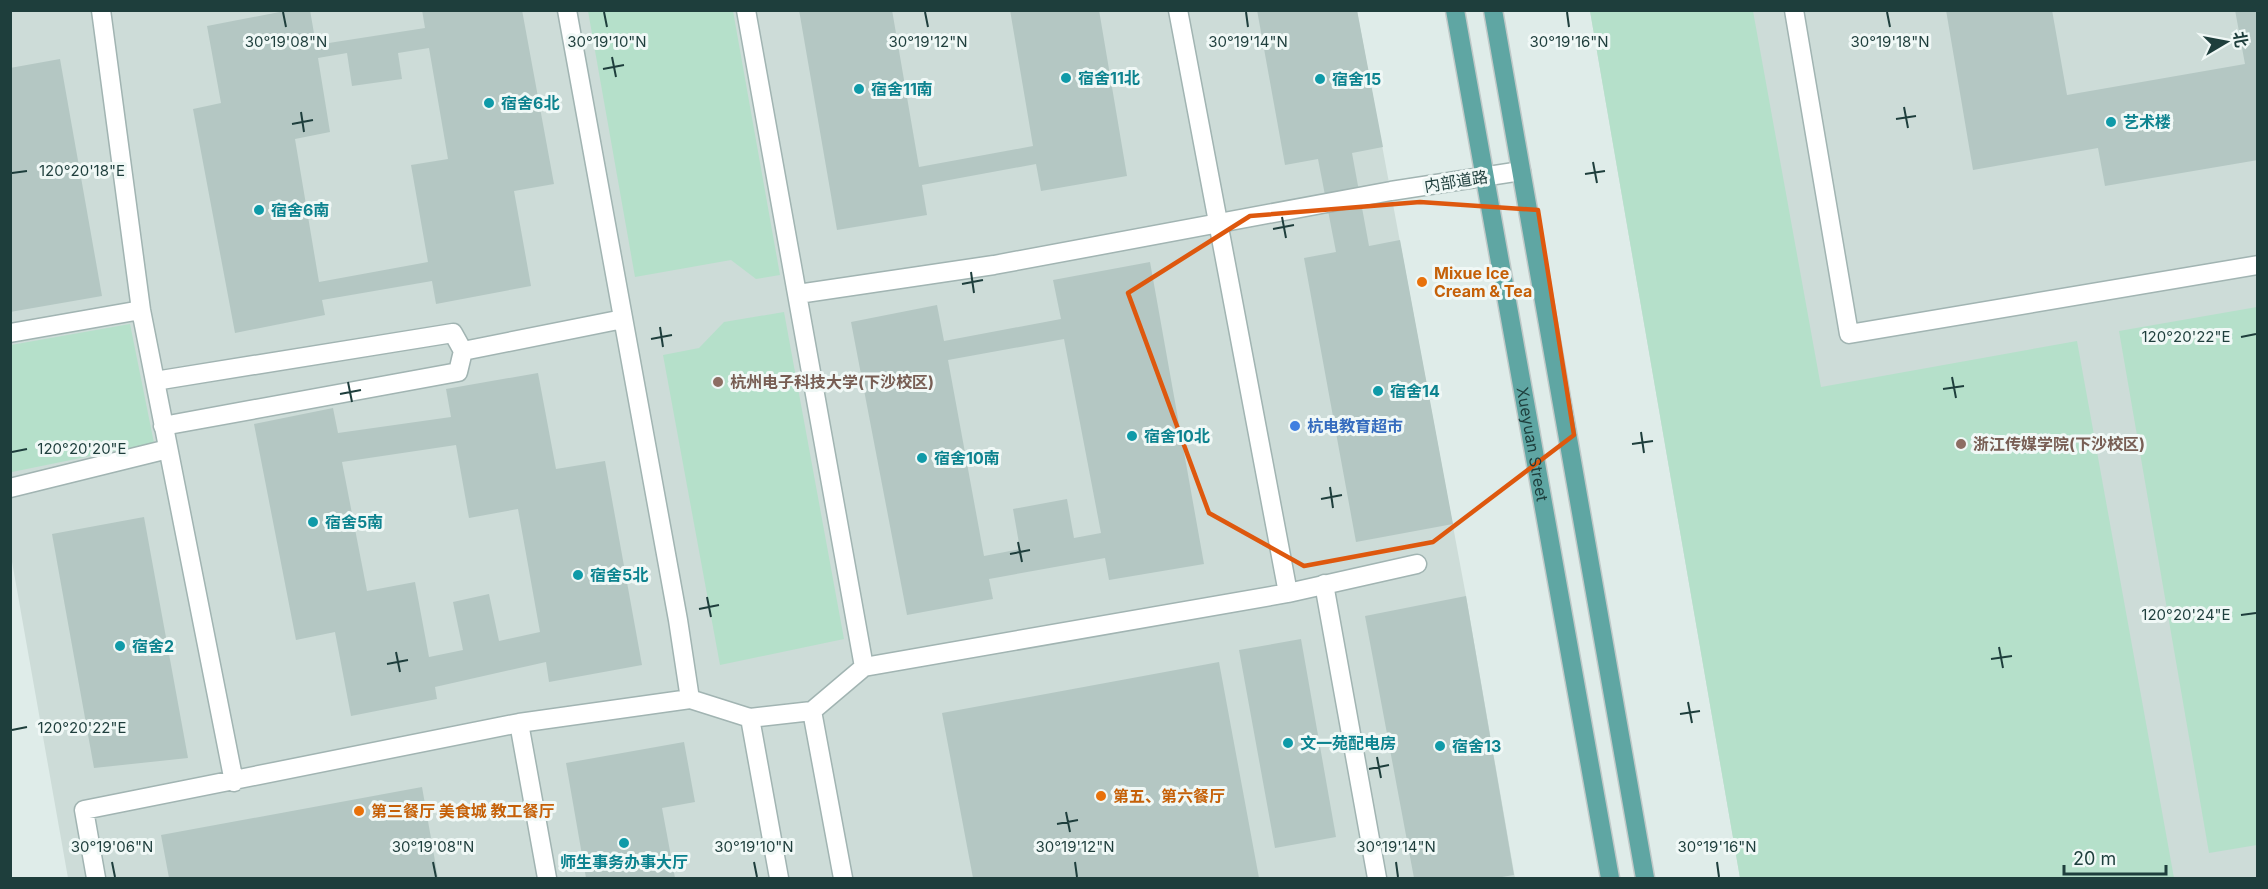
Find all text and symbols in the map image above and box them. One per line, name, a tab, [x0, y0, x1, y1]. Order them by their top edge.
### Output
north arrow	[2196, 12, 2256, 72]
text: 北	[2230, 30, 2252, 49]
text: 30°19'08"N	[245, 32, 327, 51]
text: 30°19'10"N	[567, 32, 647, 51]
text: 30°19'12"N	[889, 32, 968, 51]
text: 30°19'14"N	[1208, 32, 1288, 51]
text: 30°19'16"N	[1529, 32, 1609, 51]
text: 30°19'18"N	[1850, 32, 1930, 51]
place label: 宿舍11北	[1078, 68, 1140, 88]
place label: 宿舍15	[1332, 69, 1381, 89]
marker: 宿舍11北	[1059, 71, 1073, 85]
marker: 宿舍15	[1313, 72, 1327, 86]
place label: 宿舍11南	[871, 79, 933, 99]
marker: 宿舍11南	[852, 82, 866, 96]
place label: 宿舍6北	[501, 93, 559, 113]
marker: 宿舍6北	[482, 96, 496, 110]
place label: 艺术楼	[2123, 112, 2171, 132]
marker: 艺术楼	[2104, 115, 2118, 129]
text: 120°20'18"E	[39, 161, 125, 180]
street label: 内部道路	[1423, 166, 1489, 196]
place label: 宿舍6南	[271, 200, 329, 220]
marker: 宿舍6南	[252, 203, 266, 217]
place label: Mixue Ice Cream & Tea	[1434, 263, 1532, 301]
marker: Mixue Ice Cream & Tea	[1415, 275, 1429, 289]
text: 120°20'22"E	[2142, 327, 2230, 346]
place label: 杭州电子科技大学(下沙校区)	[730, 372, 934, 392]
marker: 杭州电子科技大学(下沙校区)	[711, 375, 725, 389]
place label: 宿舍14	[1390, 381, 1440, 401]
marker: 宿舍14	[1371, 384, 1385, 398]
street label: Xueyuan Street	[1512, 385, 1553, 503]
place label: 杭电教育超市	[1307, 416, 1403, 436]
marker: 杭电教育超市	[1288, 419, 1302, 433]
place label: 宿舍10北	[1144, 426, 1210, 446]
marker: 宿舍10北	[1125, 429, 1139, 443]
place label: 浙江传媒学院(下沙校区)	[1973, 434, 2145, 454]
marker: 浙江传媒学院(下沙校区)	[1954, 437, 1968, 451]
text: 120°20'20"E	[37, 439, 127, 458]
place label: 宿舍10南	[934, 448, 1000, 468]
marker: 宿舍10南	[915, 451, 929, 465]
place label: 宿舍5南	[325, 512, 383, 532]
marker: 宿舍5南	[306, 515, 320, 529]
place label: 宿舍5北	[590, 565, 648, 585]
marker: 宿舍5北	[571, 568, 585, 582]
text: 120°20'24"E	[2141, 605, 2231, 624]
place label: 宿舍2	[132, 636, 174, 656]
marker: 宿舍2	[113, 639, 127, 653]
text: 120°20'22"E	[38, 718, 126, 737]
place label: 文一苑配电房	[1300, 733, 1396, 753]
marker: 文一苑配电房	[1281, 736, 1295, 750]
place label: 宿舍13	[1452, 736, 1501, 756]
marker: 宿舍13	[1433, 739, 1447, 753]
place label: 第五、第六餐厅	[1113, 786, 1225, 806]
marker: 第五、第六餐厅	[1094, 789, 1108, 803]
place label: 第三餐厅 美食城 教工餐厅	[371, 801, 555, 821]
marker: 第三餐厅 美食城 教工餐厅	[352, 804, 366, 818]
marker: 师生事务办事大厅	[617, 836, 631, 850]
text: 30°19'06"N	[71, 837, 153, 856]
text: 30°19'08"N	[392, 837, 474, 856]
text: 30°19'10"N	[714, 837, 794, 856]
text: 30°19'12"N	[1036, 837, 1115, 856]
text: 30°19'14"N	[1356, 837, 1436, 856]
text: 30°19'16"N	[1677, 837, 1757, 856]
scale bar	[2064, 838, 2166, 876]
text: 20 m	[2073, 848, 2116, 869]
place label: 师生事务办事大厅	[560, 852, 688, 872]

